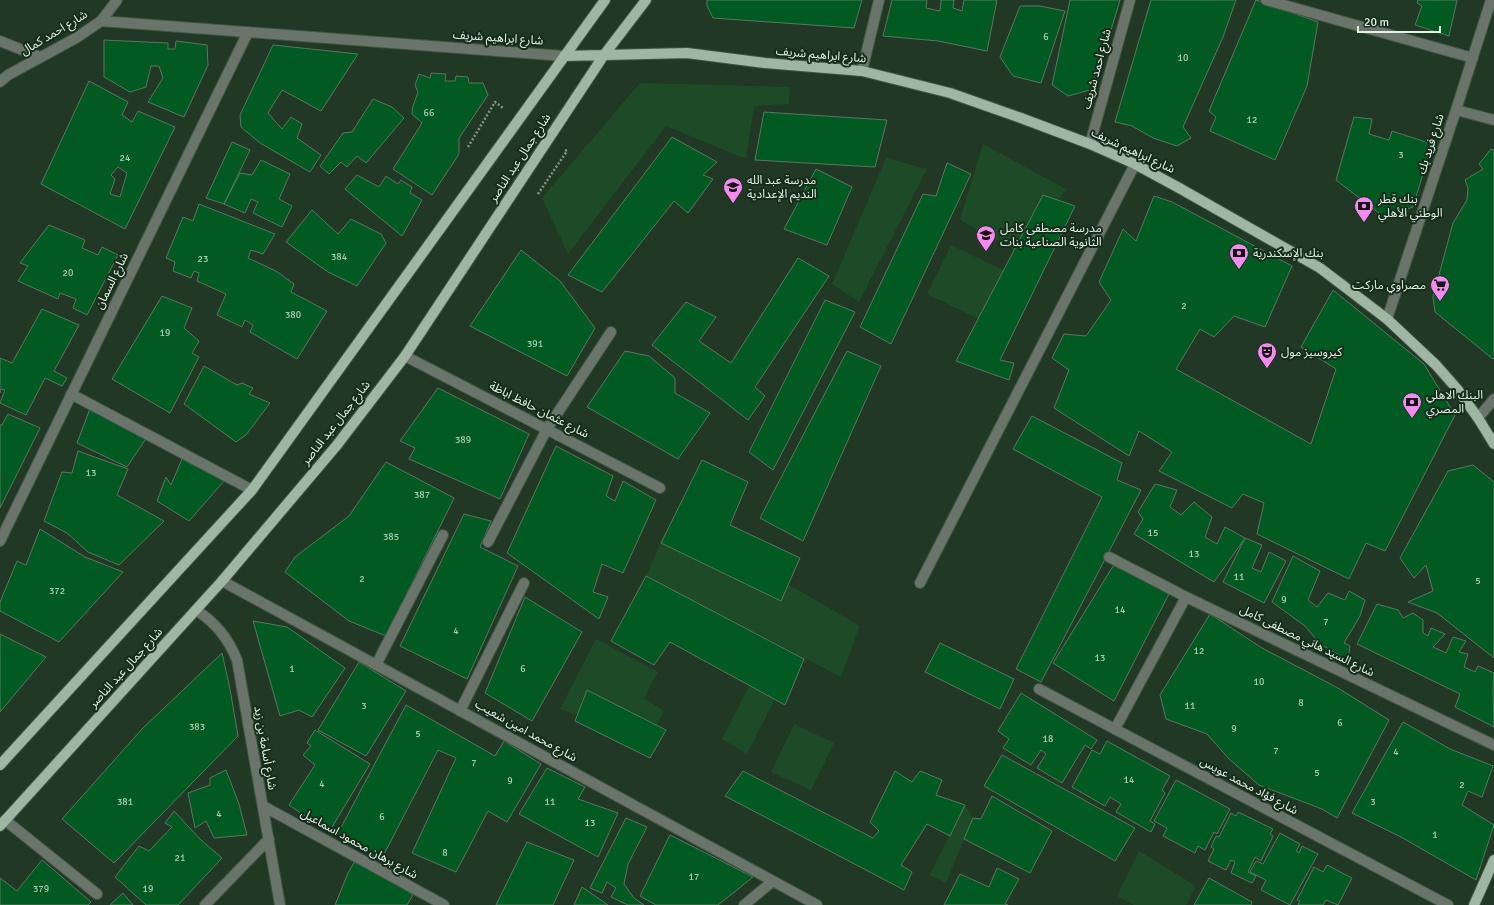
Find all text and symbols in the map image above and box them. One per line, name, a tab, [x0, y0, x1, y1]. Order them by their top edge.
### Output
street label: شارع احمد كمال	[18, 7, 91, 60]
scale bar	[1358, 8, 1440, 34]
text: 20 m	[1364, 15, 1389, 30]
street label: شارع ابراهيم شريف	[452, 27, 544, 50]
street label: شارع احمد شريف	[1079, 27, 1116, 111]
house number: 6	[1043, 31, 1049, 43]
street label: شارع ابراهيم شريف	[775, 44, 867, 67]
house number: 10	[1178, 52, 1188, 64]
house number: 66	[424, 107, 434, 119]
street label: شارع جمال عبد الناصر	[485, 111, 555, 207]
street label: شارع فريد بك	[1414, 112, 1449, 176]
house number: 12	[1247, 114, 1257, 126]
street label: شارع ابراهيم شريف	[1088, 125, 1177, 178]
house number: 3	[1398, 149, 1404, 161]
house number: 24	[120, 152, 131, 164]
place label: مدرسة عبد الله النديم الإعدادية	[747, 173, 817, 203]
school or university icon: مدرسة عبد الله النديم الإعدادية	[722, 176, 744, 204]
place label: بنك قطر الوطني الأهلي	[1377, 192, 1443, 222]
bank icon: بنك قطر الوطني الأهلي	[1353, 195, 1375, 223]
place label: مدرسة مصطفى كامل الثانوية الصناعية بنات	[1000, 221, 1102, 250]
school or university icon: مدرسة مصطفى كامل الثانوية الصناعية بنات	[975, 224, 997, 252]
bank icon: بنك الإسكندرية	[1228, 242, 1250, 270]
place label: بنك الإسكندرية	[1253, 246, 1323, 261]
street label: شارع السمان	[92, 250, 133, 312]
house number: 384	[331, 251, 348, 263]
house number: 23	[198, 253, 208, 265]
house number: 20	[63, 267, 73, 279]
supermarket icon: مصراوي ماركت	[1429, 274, 1451, 302]
place label: مصراوي ماركت	[1352, 278, 1426, 294]
house number: 2	[1181, 300, 1187, 312]
house number: 380	[285, 309, 301, 321]
house number: 19	[160, 327, 170, 339]
house number: 391	[527, 338, 543, 350]
theatre icon: كيروسيز مول	[1256, 341, 1278, 369]
place label: كيروسيز مول	[1281, 345, 1343, 360]
street label: شارع جمال عبد الناصر	[298, 378, 374, 470]
street label: شارع عثمان حافظ اباظة	[486, 378, 591, 443]
place label: البنك الاهلي المصري	[1426, 388, 1483, 418]
bank icon: البنك الاهلي المصري	[1401, 391, 1423, 419]
house number: 389	[455, 434, 471, 446]
house number: 13	[86, 467, 96, 479]
house number: 387	[414, 489, 430, 501]
house number: 15	[1148, 527, 1158, 539]
house number: 385	[383, 531, 399, 543]
house number: 13	[1189, 548, 1199, 560]
house number: 11	[1234, 571, 1244, 583]
house number: 2	[359, 573, 365, 585]
house number: 5	[1475, 575, 1481, 587]
house number: 372	[49, 585, 65, 597]
house number: 9	[1281, 594, 1287, 606]
street label: شارع السيد هاني مصطفى كامل	[1236, 602, 1377, 682]
house number: 14	[1115, 604, 1126, 616]
house number: 7	[1323, 616, 1329, 628]
street label: شارع جمال عبد الناصر	[85, 625, 167, 713]
house number: 4	[453, 625, 459, 637]
house number: 12	[1194, 645, 1204, 657]
house number: 13	[1095, 652, 1105, 664]
house number: 1	[289, 663, 295, 675]
house number: 6	[520, 663, 526, 675]
house number: 10	[1254, 676, 1264, 688]
street label: شارع محمد امين شعيب	[472, 697, 580, 766]
house number: 8	[1298, 697, 1304, 709]
house number: 3	[361, 700, 367, 712]
house number: 11	[1185, 700, 1195, 712]
street label: شارع أسامة بن زيد	[249, 705, 280, 791]
house number: 6	[1337, 717, 1343, 729]
house number: 383	[189, 721, 205, 733]
house number: 9	[1231, 723, 1237, 735]
house number: 5	[415, 728, 421, 740]
house number: 18	[1043, 733, 1053, 745]
house number: 7	[1273, 745, 1279, 757]
house number: 4	[1393, 746, 1399, 758]
street label: شارع فؤاد محمد عويس	[1197, 754, 1301, 819]
house number: 7	[471, 757, 477, 769]
house number: 5	[1314, 767, 1320, 779]
house number: 14	[1124, 774, 1135, 786]
house number: 9	[507, 775, 513, 787]
house number: 4	[319, 778, 325, 790]
house number: 2	[1459, 779, 1465, 791]
house number: 381	[117, 796, 133, 808]
house number: 11	[545, 796, 555, 808]
house number: 3	[1370, 796, 1376, 808]
street label: شارع برهان محمود اسماعيل	[297, 806, 420, 883]
house number: 4	[216, 808, 222, 820]
house number: 6	[379, 811, 385, 823]
house number: 13	[585, 817, 595, 829]
house number: 1	[1432, 829, 1438, 841]
house number: 8	[442, 847, 448, 859]
house number: 21	[175, 852, 185, 864]
house number: 17	[689, 871, 699, 883]
house number: 379	[33, 883, 49, 895]
house number: 19	[143, 883, 153, 895]

